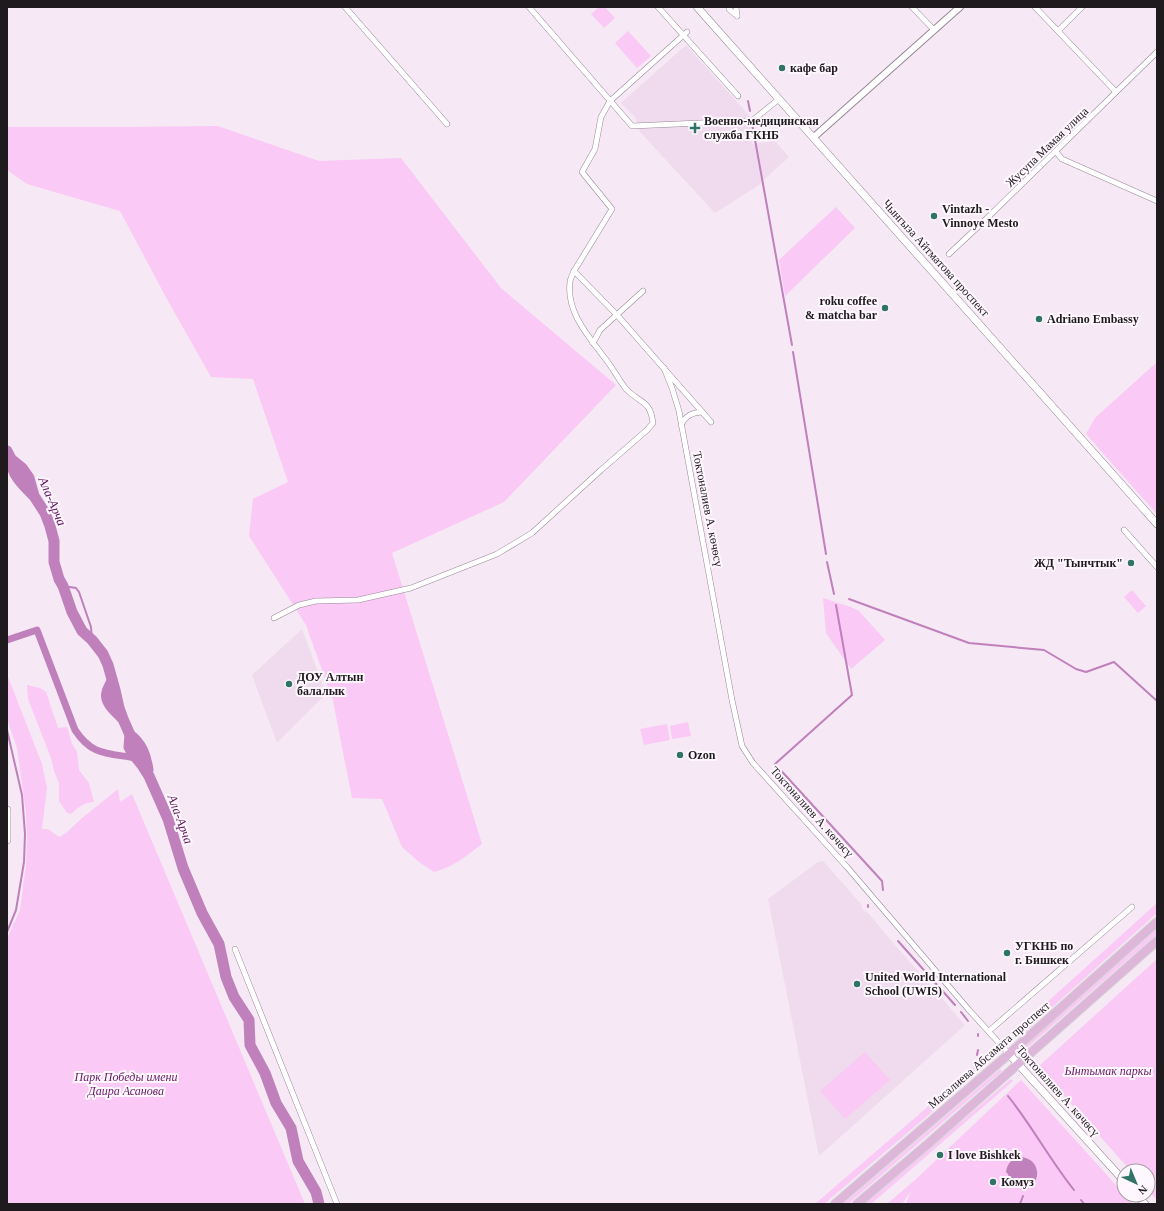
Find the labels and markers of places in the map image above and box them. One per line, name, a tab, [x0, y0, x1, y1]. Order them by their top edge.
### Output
place label: кафе бар	[790, 61, 838, 75]
marker: кафе бар	[777, 63, 787, 73]
place label: Военно-медицинская служба ГКНБ	[704, 114, 819, 142]
marker: Военно-медицинская служба ГКНБ	[689, 122, 701, 134]
place label: Vintazh - Vinnoye Mesto	[942, 202, 1019, 230]
marker: Vintazh - Vinnoye Mesto	[929, 211, 939, 221]
place label: roku coffee & matcha bar	[805, 294, 878, 322]
marker: roku coffee & matcha bar	[880, 303, 890, 313]
place label: Adriano Embassy	[1047, 312, 1139, 326]
marker: Adriano Embassy	[1034, 314, 1044, 324]
place label: ЖД "Тынчтык"	[1034, 556, 1123, 570]
marker: ЖД "Тынчтык"	[1126, 558, 1136, 568]
place label: ДОУ Алтын балалык	[297, 670, 363, 698]
marker: ДОУ Алтын балалык	[284, 679, 294, 689]
place label: Ozon	[688, 748, 716, 762]
marker: Ozon	[675, 750, 685, 760]
place label: УГКНБ по г. Бишкек	[1015, 939, 1073, 967]
marker: УГКНБ по г. Бишкек	[1002, 948, 1012, 958]
place label: United World International School (UWIS)	[865, 970, 1007, 998]
marker: United World International School (UWIS)	[852, 979, 862, 989]
place label: I love Bishkek	[948, 1148, 1021, 1162]
marker: I love Bishkek	[935, 1150, 945, 1160]
place label: Комуз	[1001, 1175, 1034, 1189]
marker: Комуз	[988, 1177, 998, 1187]

